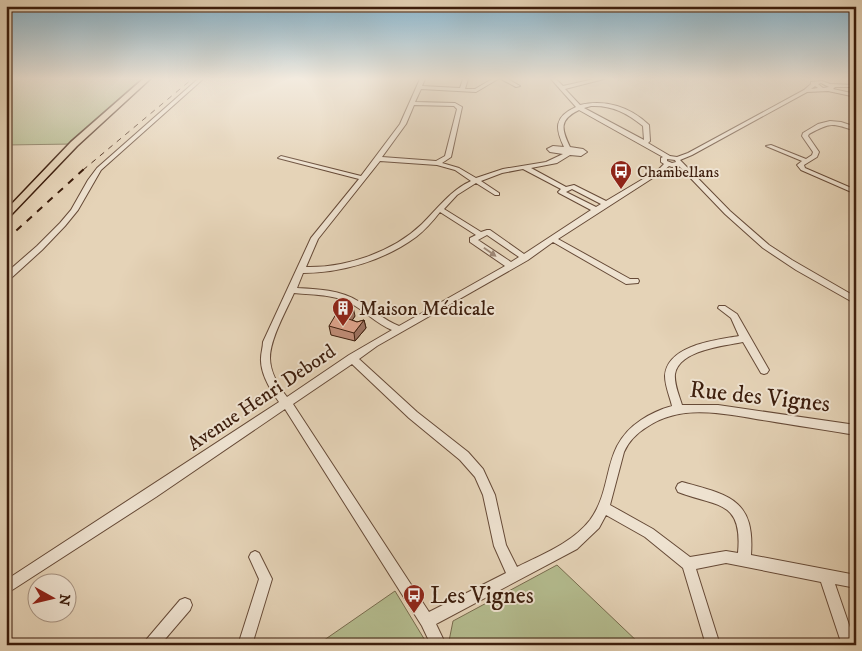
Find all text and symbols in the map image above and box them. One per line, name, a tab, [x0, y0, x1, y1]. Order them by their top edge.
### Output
bus stop icon: Chambellans	[609, 159, 633, 190]
place label: Chambellans	[637, 162, 719, 182]
one-way arrow	[483, 247, 497, 257]
building icon: Maison Médicale	[331, 296, 355, 327]
place label: Maison Médicale	[359, 297, 495, 322]
street label: Avenue Henri Debord	[183, 339, 341, 457]
street label: Rue des Vignes	[688, 375, 832, 419]
north arrow	[28, 574, 78, 624]
place label: Les Vignes	[430, 581, 534, 611]
bus stop icon: Les Vignes	[402, 583, 426, 614]
text: N	[54, 593, 74, 607]

